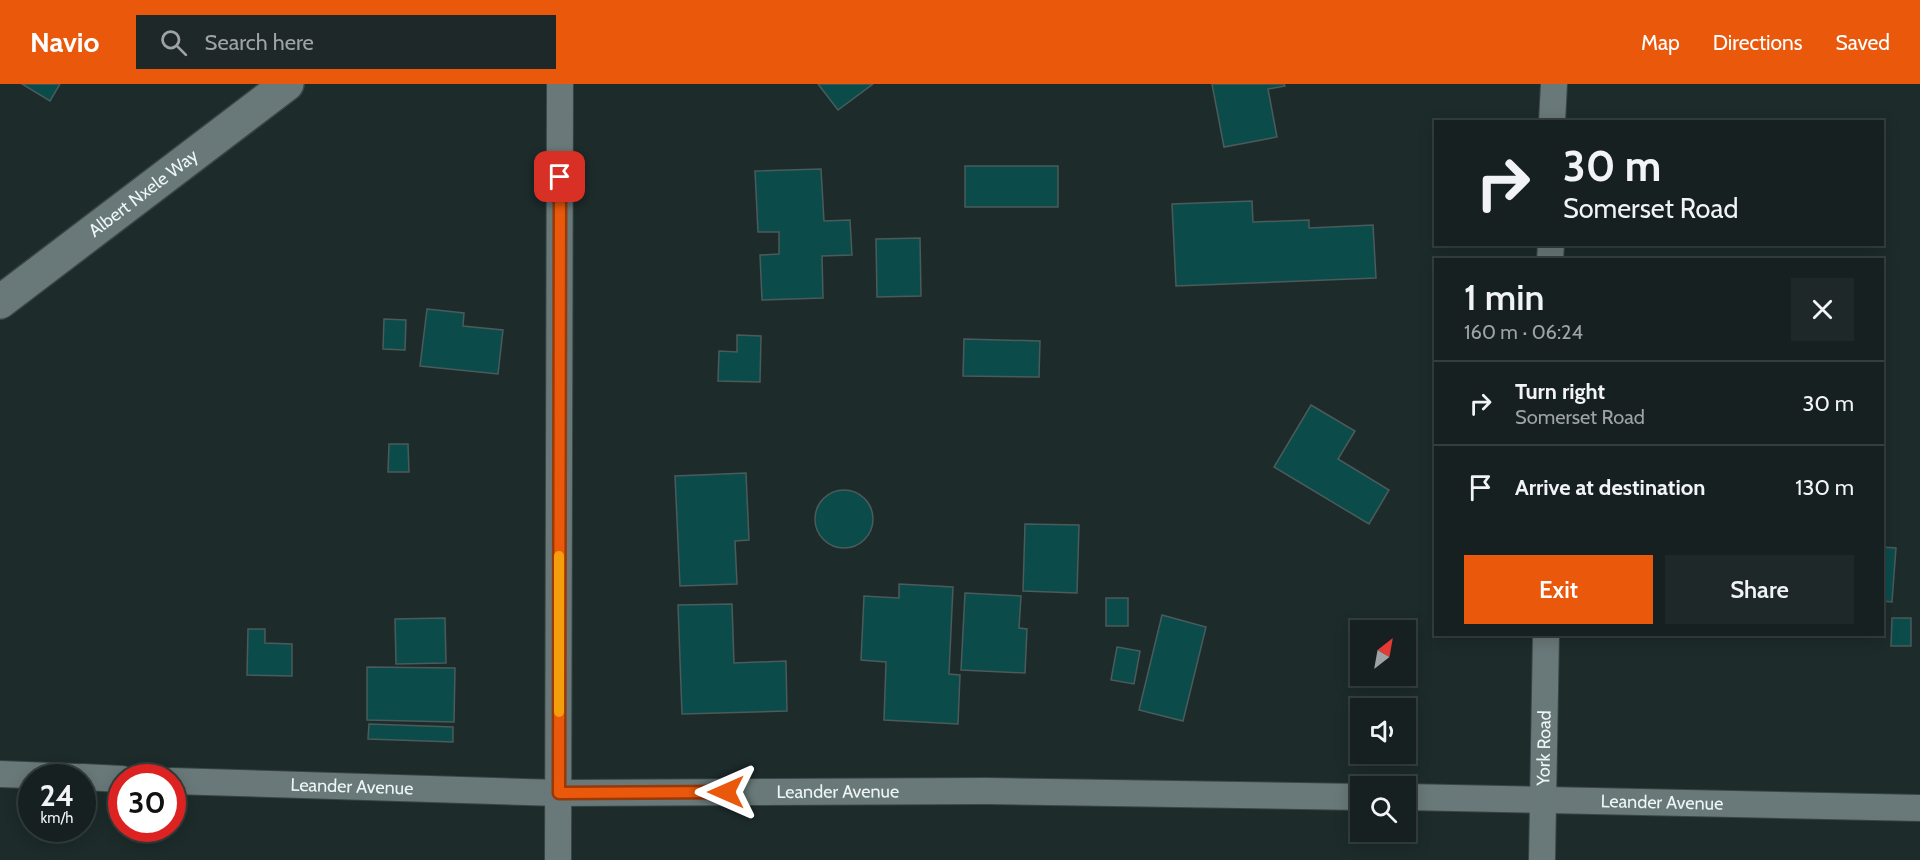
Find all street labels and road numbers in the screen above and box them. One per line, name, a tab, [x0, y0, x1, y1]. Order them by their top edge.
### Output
street label: Albert Nxele Way	[84, 145, 202, 242]
street label: York Road	[1532, 710, 1556, 787]
street label: Leander Avenue	[290, 774, 414, 799]
street label: Leander Avenue	[776, 780, 899, 803]
street label: Leander Avenue	[1600, 790, 1724, 815]

